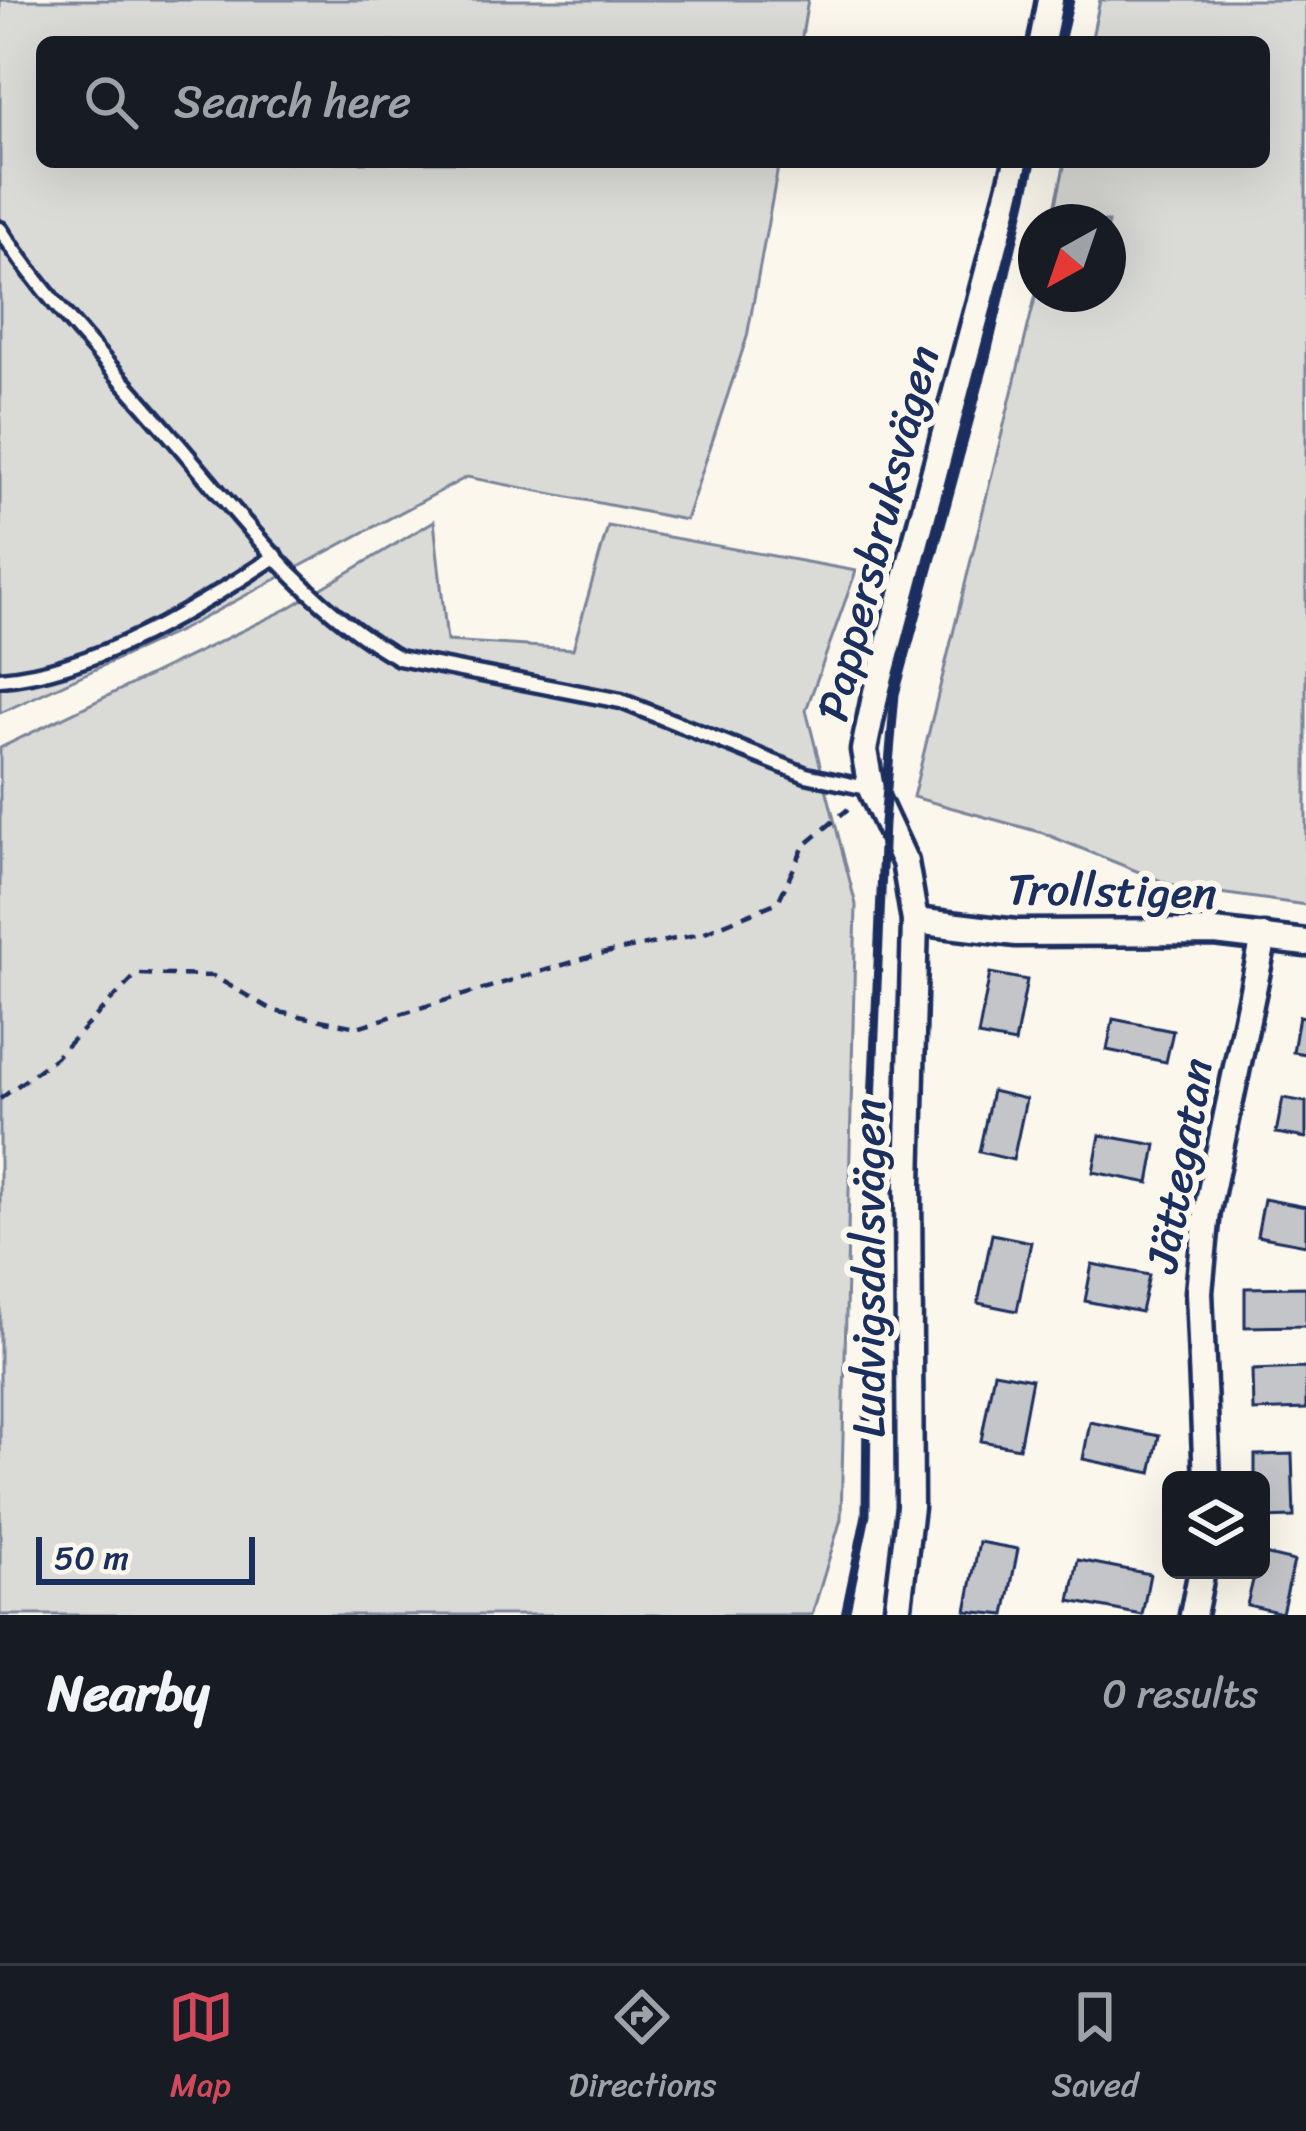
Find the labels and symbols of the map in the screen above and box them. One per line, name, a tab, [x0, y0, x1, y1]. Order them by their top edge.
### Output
north arrow	[1018, 204, 1126, 312]
street label: Pappersbruksvägen	[793, 337, 963, 729]
street label: Trollstigen	[1007, 849, 1217, 933]
street label: Jättegatan	[1121, 1052, 1238, 1280]
street label: Ludvigsdalsvägen	[829, 1099, 909, 1437]
scale bar	[36, 1531, 255, 1584]

